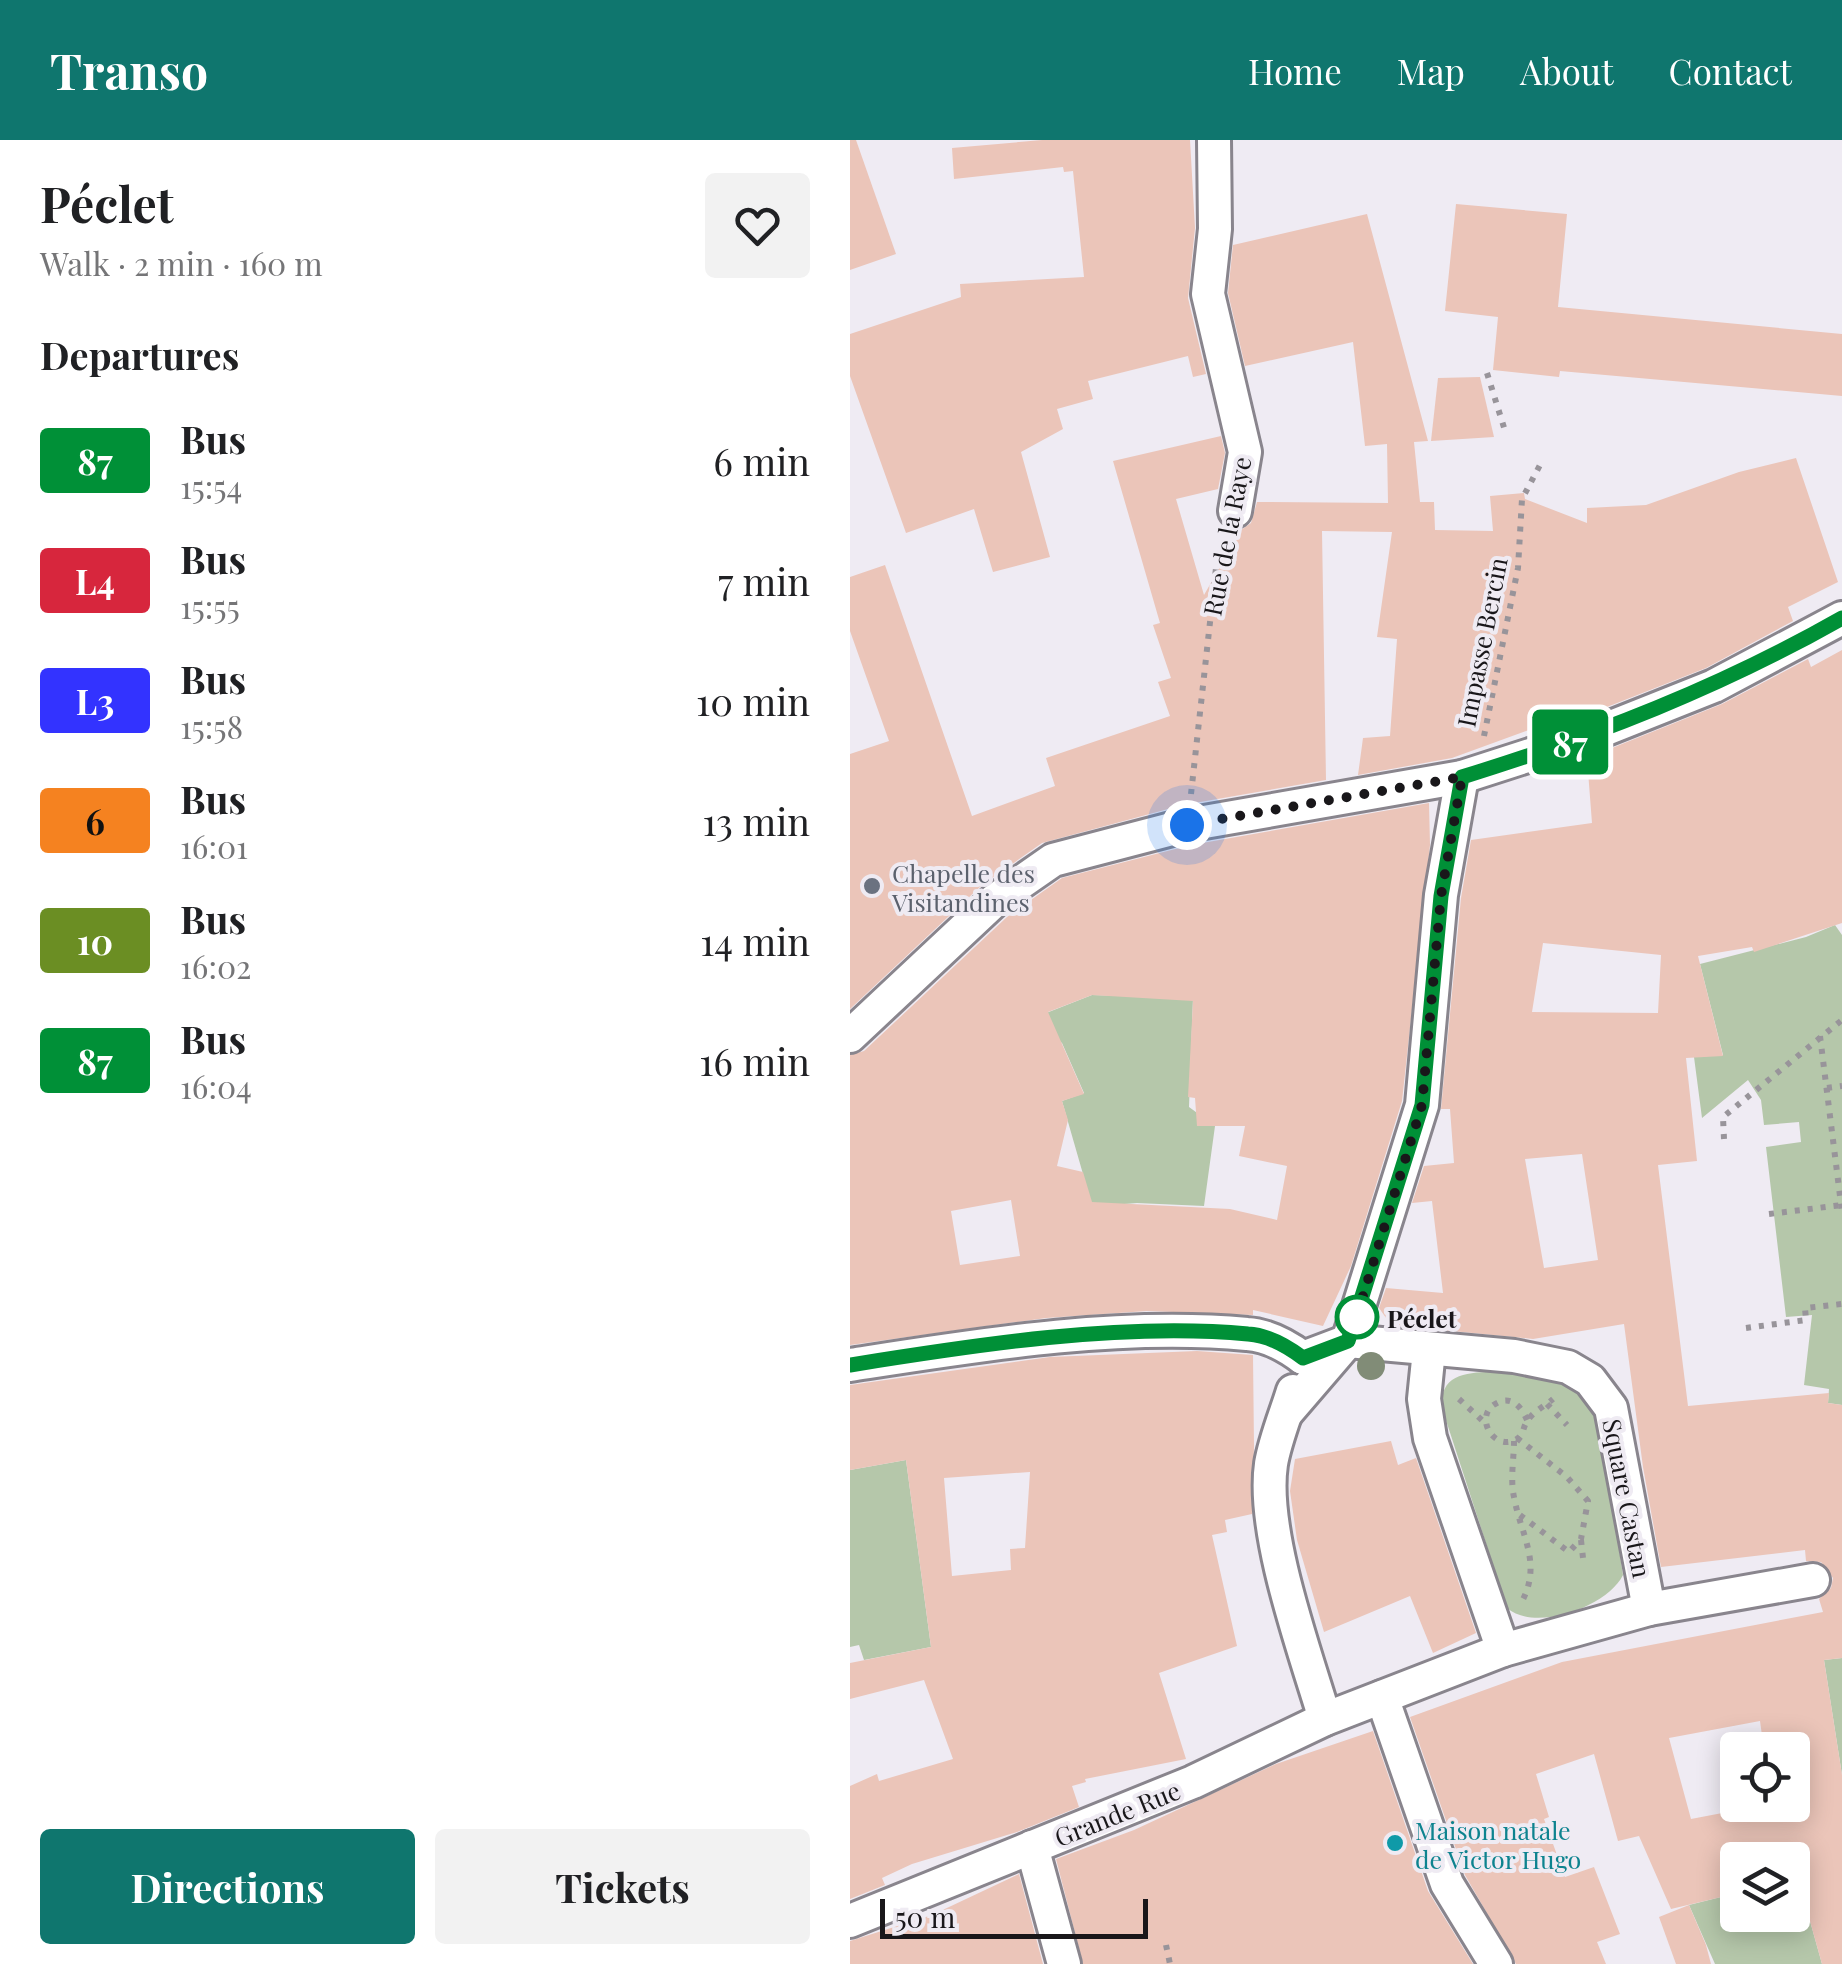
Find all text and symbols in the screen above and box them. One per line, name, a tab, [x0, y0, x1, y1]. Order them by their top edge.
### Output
text: Transo	[50, 38, 208, 102]
text: Home	[1248, 47, 1342, 94]
text: Map	[1397, 47, 1465, 94]
text: About	[1520, 47, 1614, 94]
text: Contact	[1669, 47, 1792, 94]
text: Péclet	[40, 171, 174, 235]
button: heart	[705, 173, 810, 278]
text: Walk · 2 min · 160 m	[40, 241, 323, 284]
text: Departures	[40, 329, 239, 380]
text: Bus	[180, 413, 246, 464]
text: 6 min	[713, 435, 810, 486]
text: 87	[77, 437, 113, 484]
street label: Rue de la Raye	[1194, 454, 1258, 618]
text: 15:54	[180, 464, 242, 507]
text: Bus	[180, 533, 246, 584]
street label: Impasse Bercin	[1448, 554, 1514, 730]
text: 7 min	[718, 555, 810, 606]
text: L4	[75, 557, 115, 604]
text: 15:55	[180, 584, 240, 627]
text: Bus	[180, 653, 246, 704]
text: 10 min	[696, 675, 810, 726]
text: L3	[76, 677, 114, 724]
text: 15:58	[180, 704, 243, 747]
line badge: 87	[1525, 710, 1615, 774]
text: 87	[1552, 719, 1588, 766]
text: Bus	[180, 773, 246, 824]
text: 13 min	[702, 795, 810, 846]
text: 6	[85, 797, 105, 844]
your location	[1162, 800, 1212, 850]
text: 16:01	[180, 824, 248, 867]
place label: Chapelle des Visitandines	[891, 856, 1035, 918]
marker: Chapelle des Visitandines	[861, 875, 883, 897]
text: Bus	[180, 893, 246, 944]
text: 14 min	[700, 915, 810, 966]
text: 10	[77, 917, 113, 964]
text: 16:02	[180, 944, 251, 987]
text: Bus	[180, 1013, 246, 1064]
text: 16 min	[699, 1035, 810, 1086]
text: 87	[77, 1037, 113, 1084]
text: 16:04	[180, 1064, 252, 1107]
marker: Péclet	[1336, 1296, 1378, 1338]
place label: Péclet	[1387, 1301, 1457, 1334]
street label: Square Castan	[1596, 1416, 1660, 1580]
map controls	[1720, 1732, 1810, 1932]
button: locate	[1720, 1732, 1810, 1822]
street label: Grande Rue	[1049, 1773, 1185, 1853]
place label: Maison natale de Victor Hugo	[1415, 1813, 1581, 1875]
button: Directions	[40, 1829, 415, 1944]
button: Tickets	[435, 1829, 810, 1944]
marker: Maison natale de Victor Hugo	[1384, 1832, 1406, 1854]
button: layers	[1720, 1842, 1810, 1932]
scale bar	[880, 1894, 1148, 1938]
text: 50 m	[895, 1898, 955, 1935]

